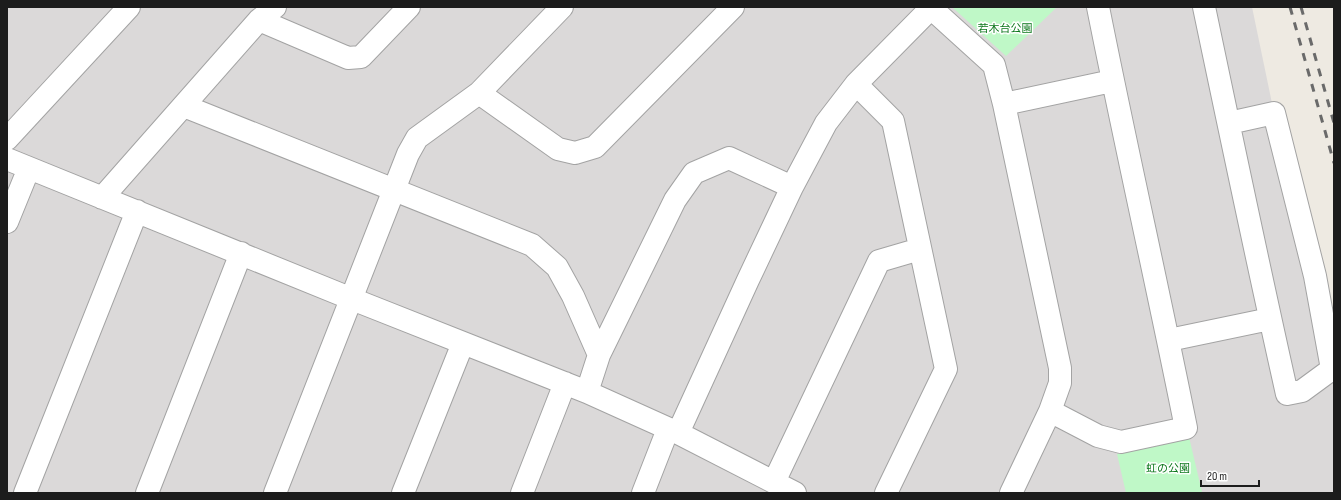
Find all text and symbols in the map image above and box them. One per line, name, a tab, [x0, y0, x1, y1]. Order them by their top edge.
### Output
park label: 若木台公園	[978, 22, 1033, 35]
park label: 虹の公園	[1146, 462, 1190, 475]
scale bar	[1201, 462, 1259, 488]
text: 20 m	[1207, 469, 1227, 484]

